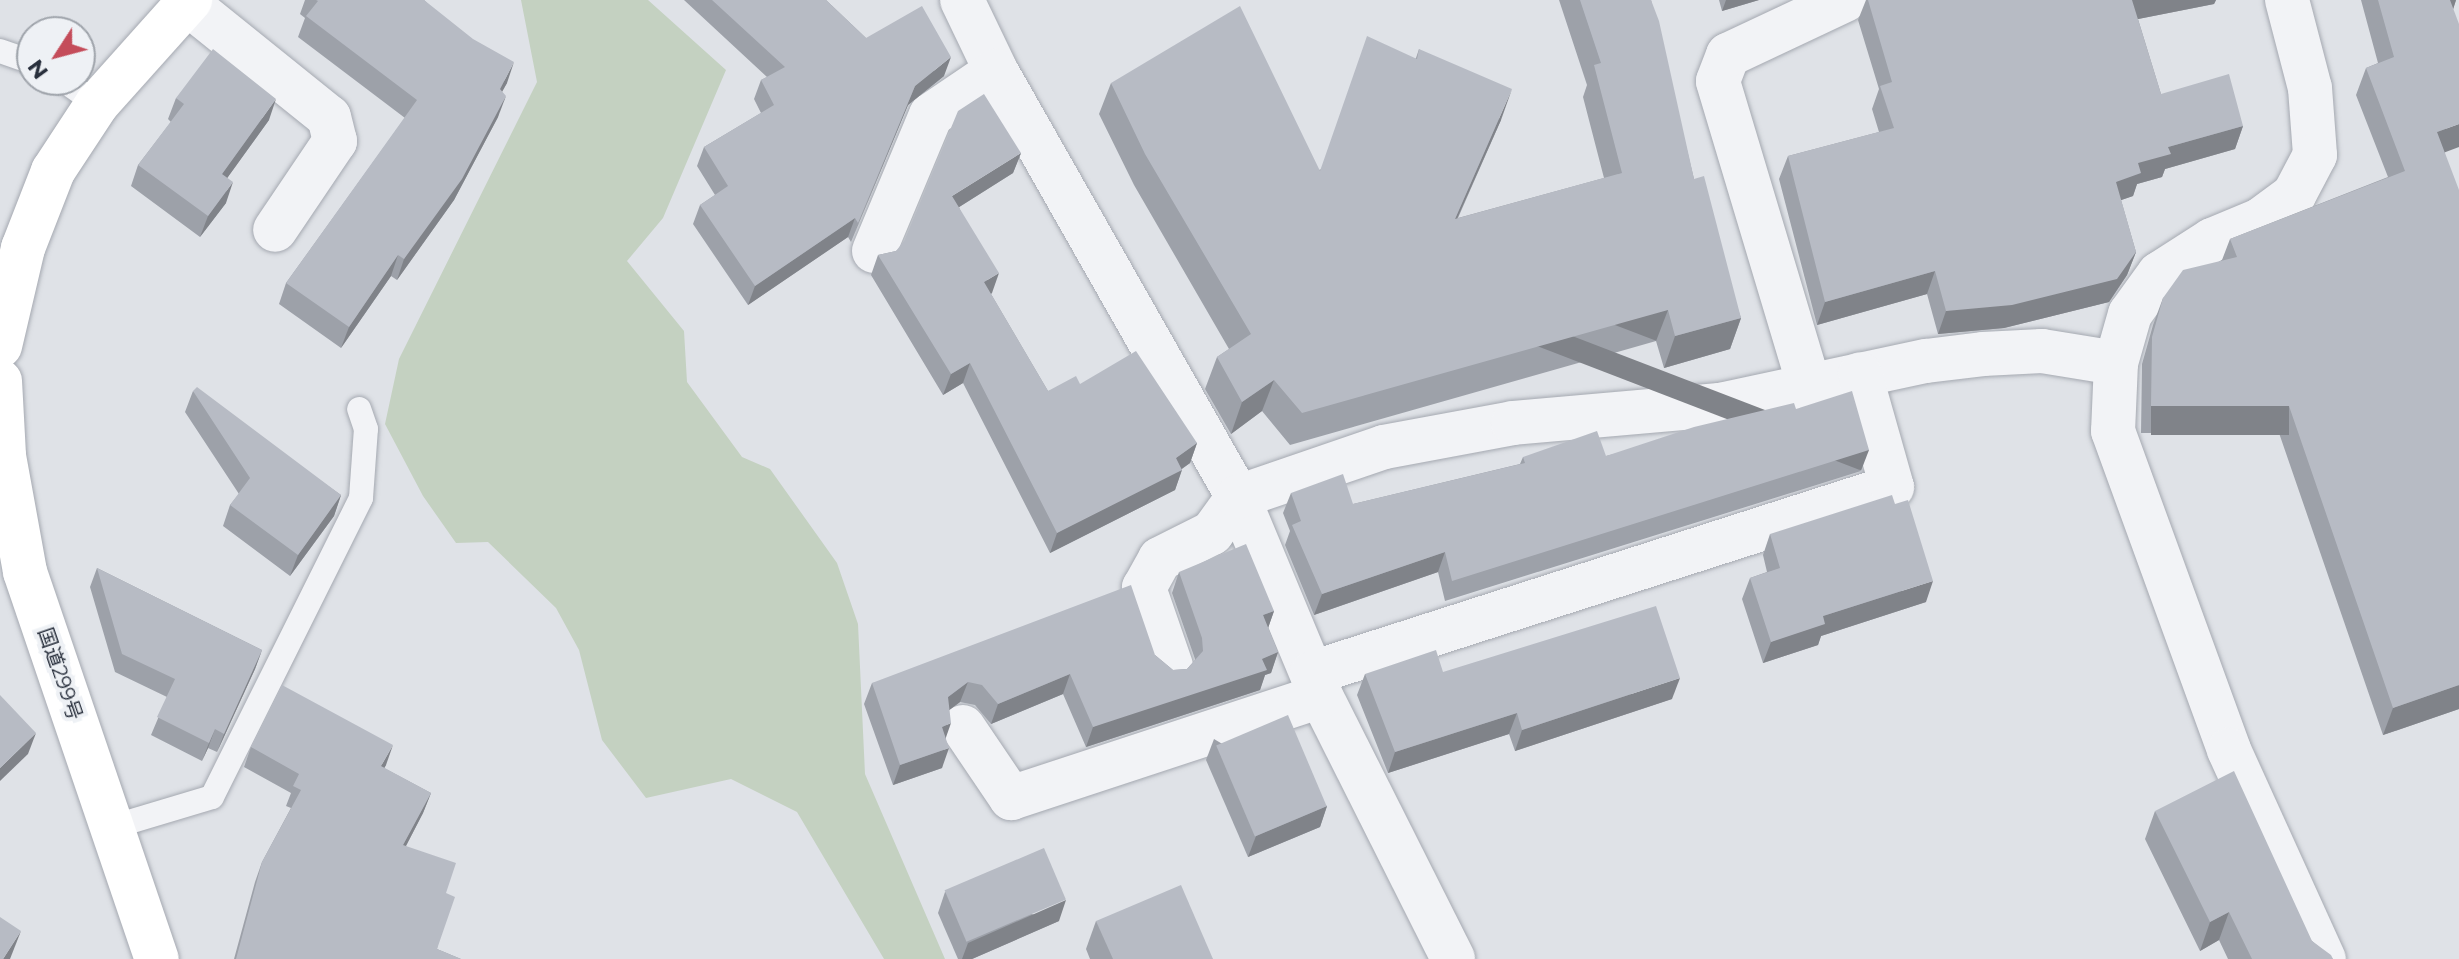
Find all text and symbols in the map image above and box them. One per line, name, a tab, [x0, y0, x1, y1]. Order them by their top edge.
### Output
north arrow	[16, 16, 96, 96]
text: N	[22, 54, 54, 84]
street label: 国道299号	[33, 625, 87, 723]

